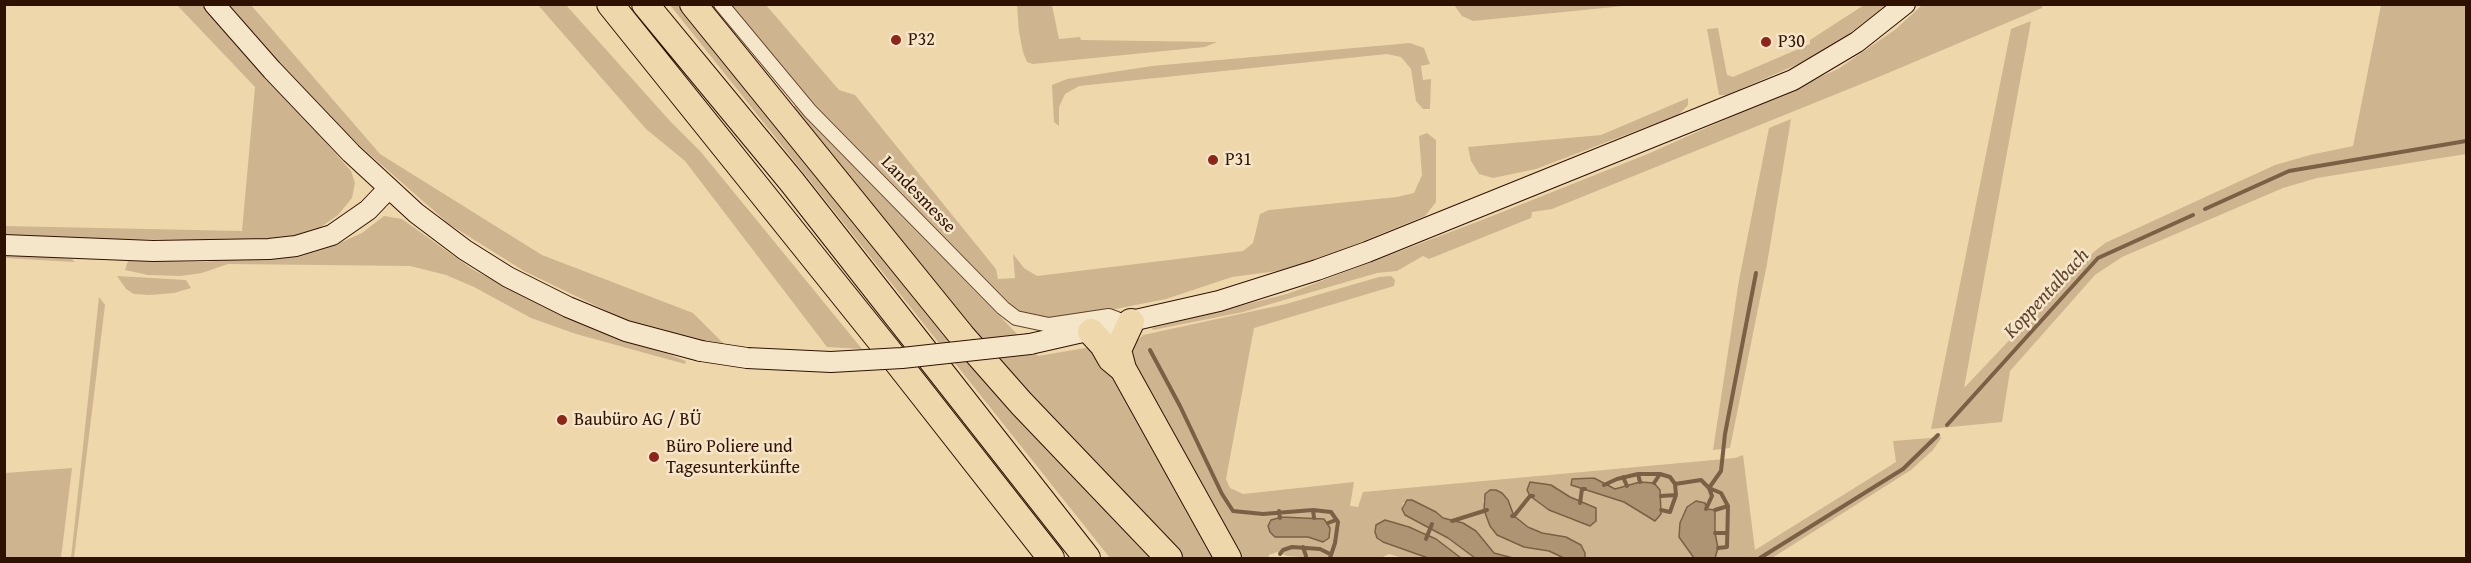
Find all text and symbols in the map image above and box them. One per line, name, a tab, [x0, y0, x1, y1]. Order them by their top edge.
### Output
place label: P32	[908, 29, 935, 51]
place label: P30	[1778, 31, 1805, 53]
marker: P32	[889, 33, 903, 47]
marker: P30	[1759, 35, 1773, 49]
place label: P31	[1225, 149, 1252, 171]
street label: Landesmesse	[876, 152, 960, 238]
marker: P31	[1206, 153, 1220, 167]
water label: Koppentalbach	[1999, 244, 2095, 344]
place label: Baubüro AG / BÜ	[574, 409, 702, 431]
marker: Baubüro AG / BÜ	[555, 413, 569, 427]
place label: Büro Poliere und Tagesunterkünfte	[666, 436, 800, 478]
marker: Büro Poliere und Tagesunterkünfte	[647, 450, 661, 464]

